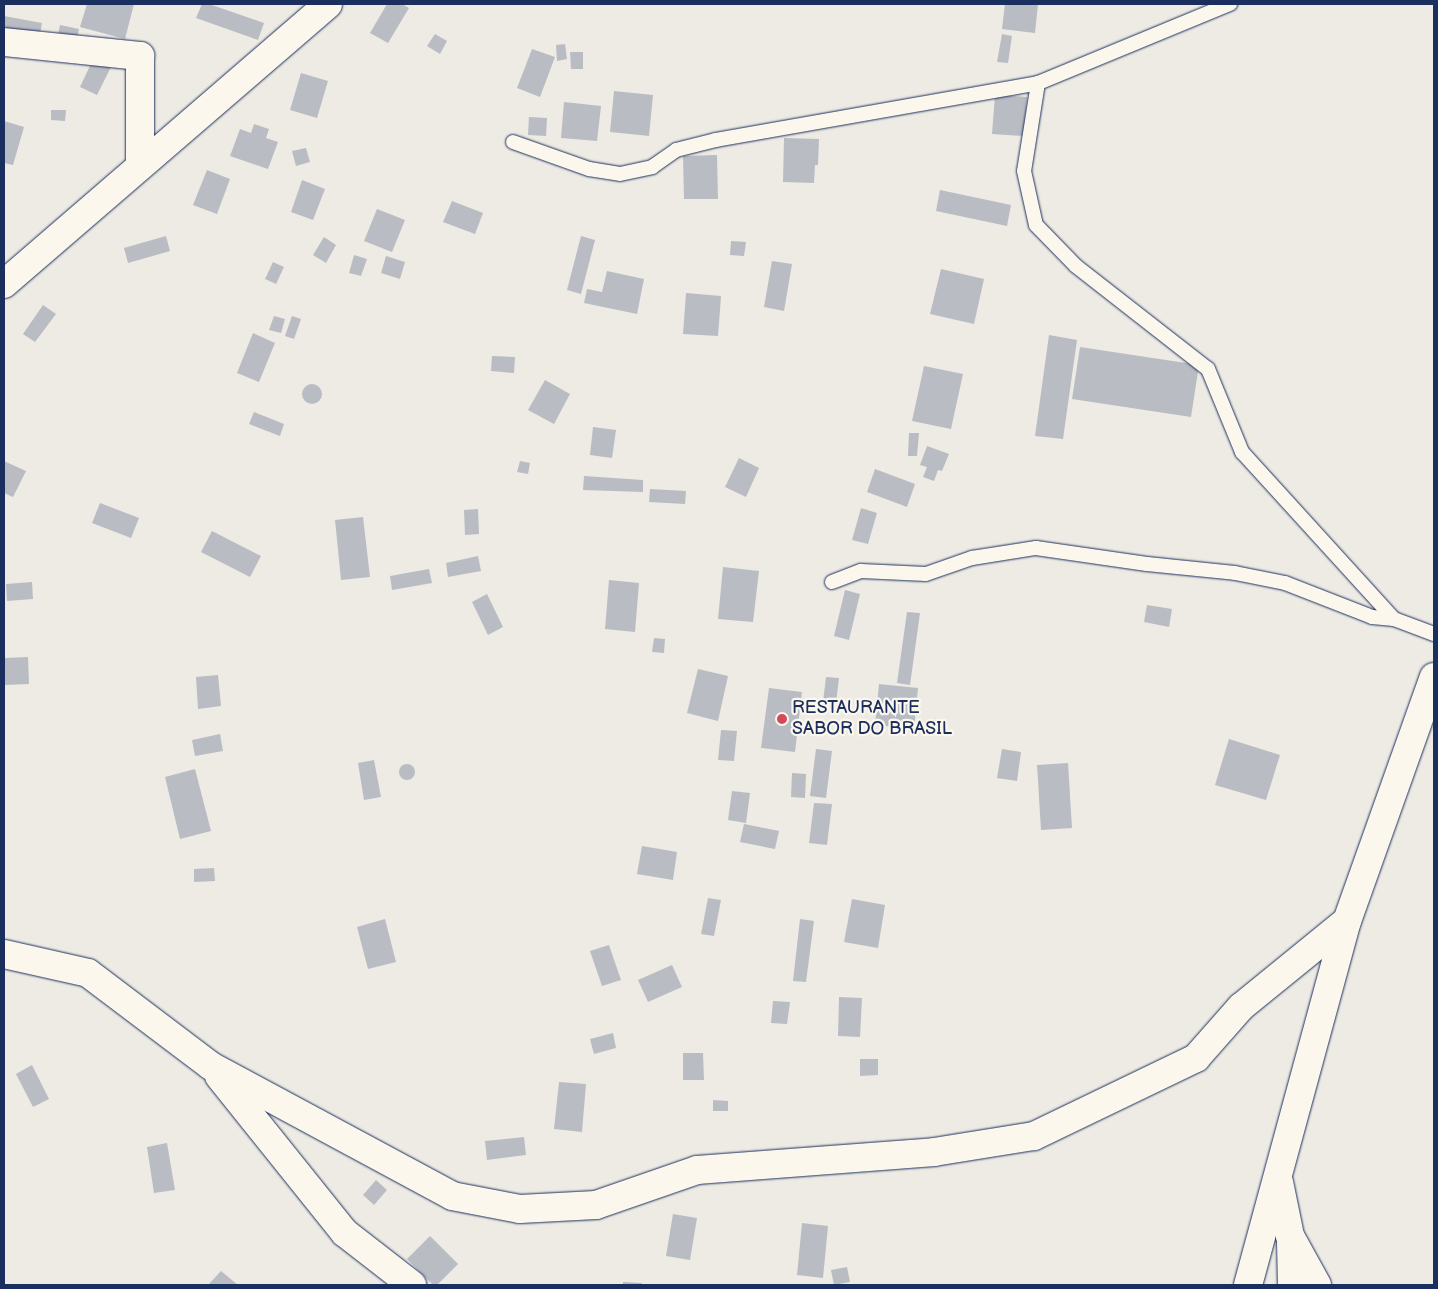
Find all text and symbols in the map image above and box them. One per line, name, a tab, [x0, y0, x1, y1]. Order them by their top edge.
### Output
place label: RESTAURANTE SABOR DO BRASIL	[792, 698, 952, 741]
marker: RESTAURANTE SABOR DO BRASIL	[776, 713, 788, 725]

